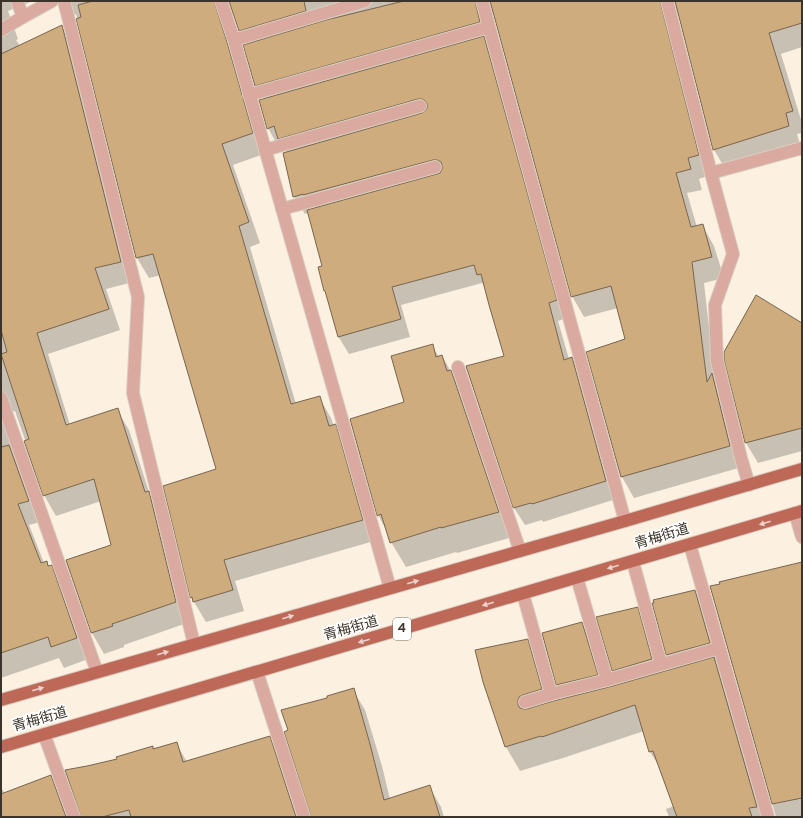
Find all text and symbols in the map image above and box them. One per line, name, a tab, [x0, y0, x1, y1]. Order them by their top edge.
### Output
street label: 青梅街道	[632, 520, 691, 553]
one-way arrow	[758, 520, 770, 526]
one-way arrow	[607, 565, 619, 571]
one-way arrow	[407, 578, 420, 584]
one-way arrow	[482, 601, 494, 607]
street label: 青梅街道	[321, 612, 380, 645]
one-way arrow	[283, 614, 295, 620]
road number: 4	[393, 618, 411, 640]
one-way arrow	[357, 638, 369, 644]
one-way arrow	[158, 650, 170, 656]
one-way arrow	[33, 686, 45, 692]
street label: 青梅街道	[10, 703, 69, 736]

